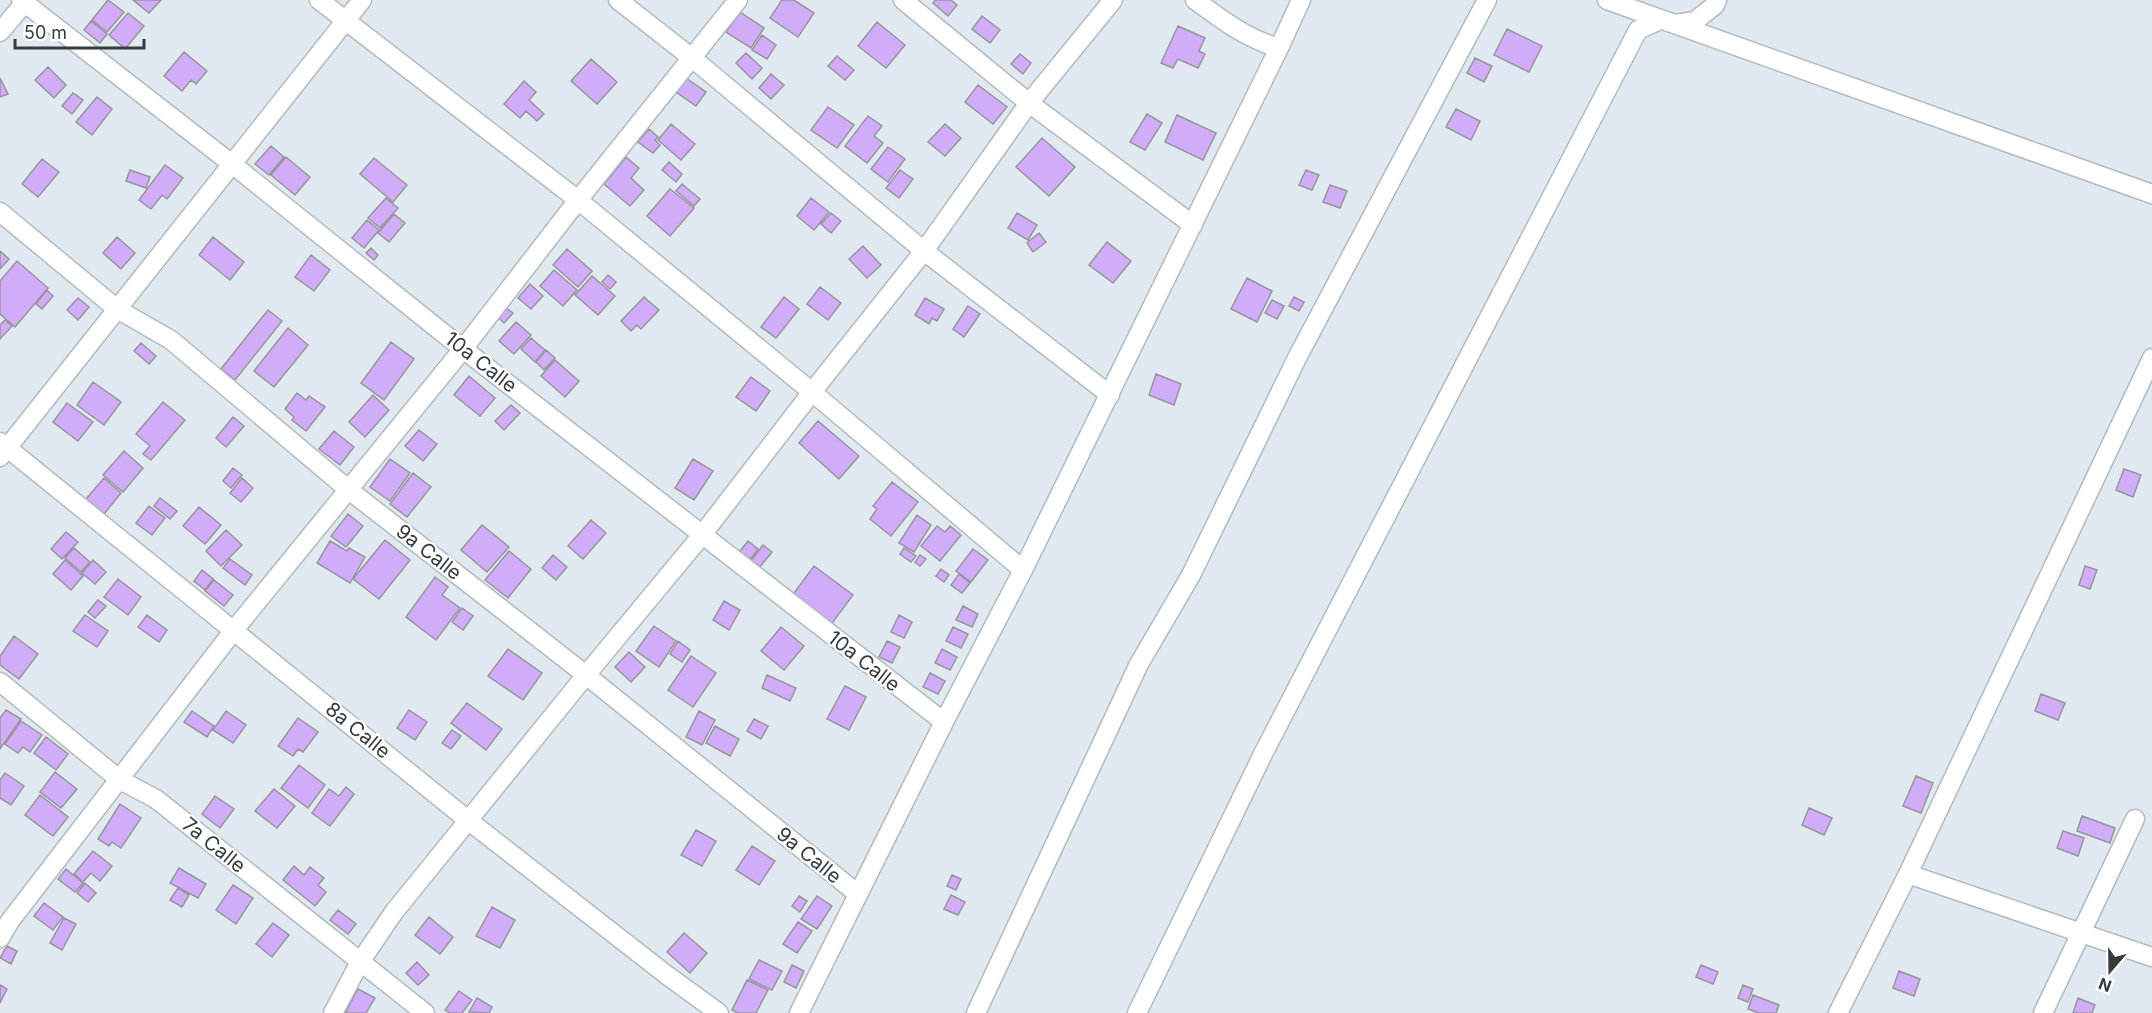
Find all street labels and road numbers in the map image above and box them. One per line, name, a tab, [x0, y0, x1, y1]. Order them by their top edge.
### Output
street label: 10a Calle	[440, 326, 522, 398]
street label: 9a Calle	[391, 519, 467, 585]
street label: 10a Calle	[823, 625, 905, 697]
street label: 8a Calle	[321, 697, 395, 763]
street label: 7a Calle	[178, 812, 250, 878]
street label: 9a Calle	[772, 822, 846, 888]

